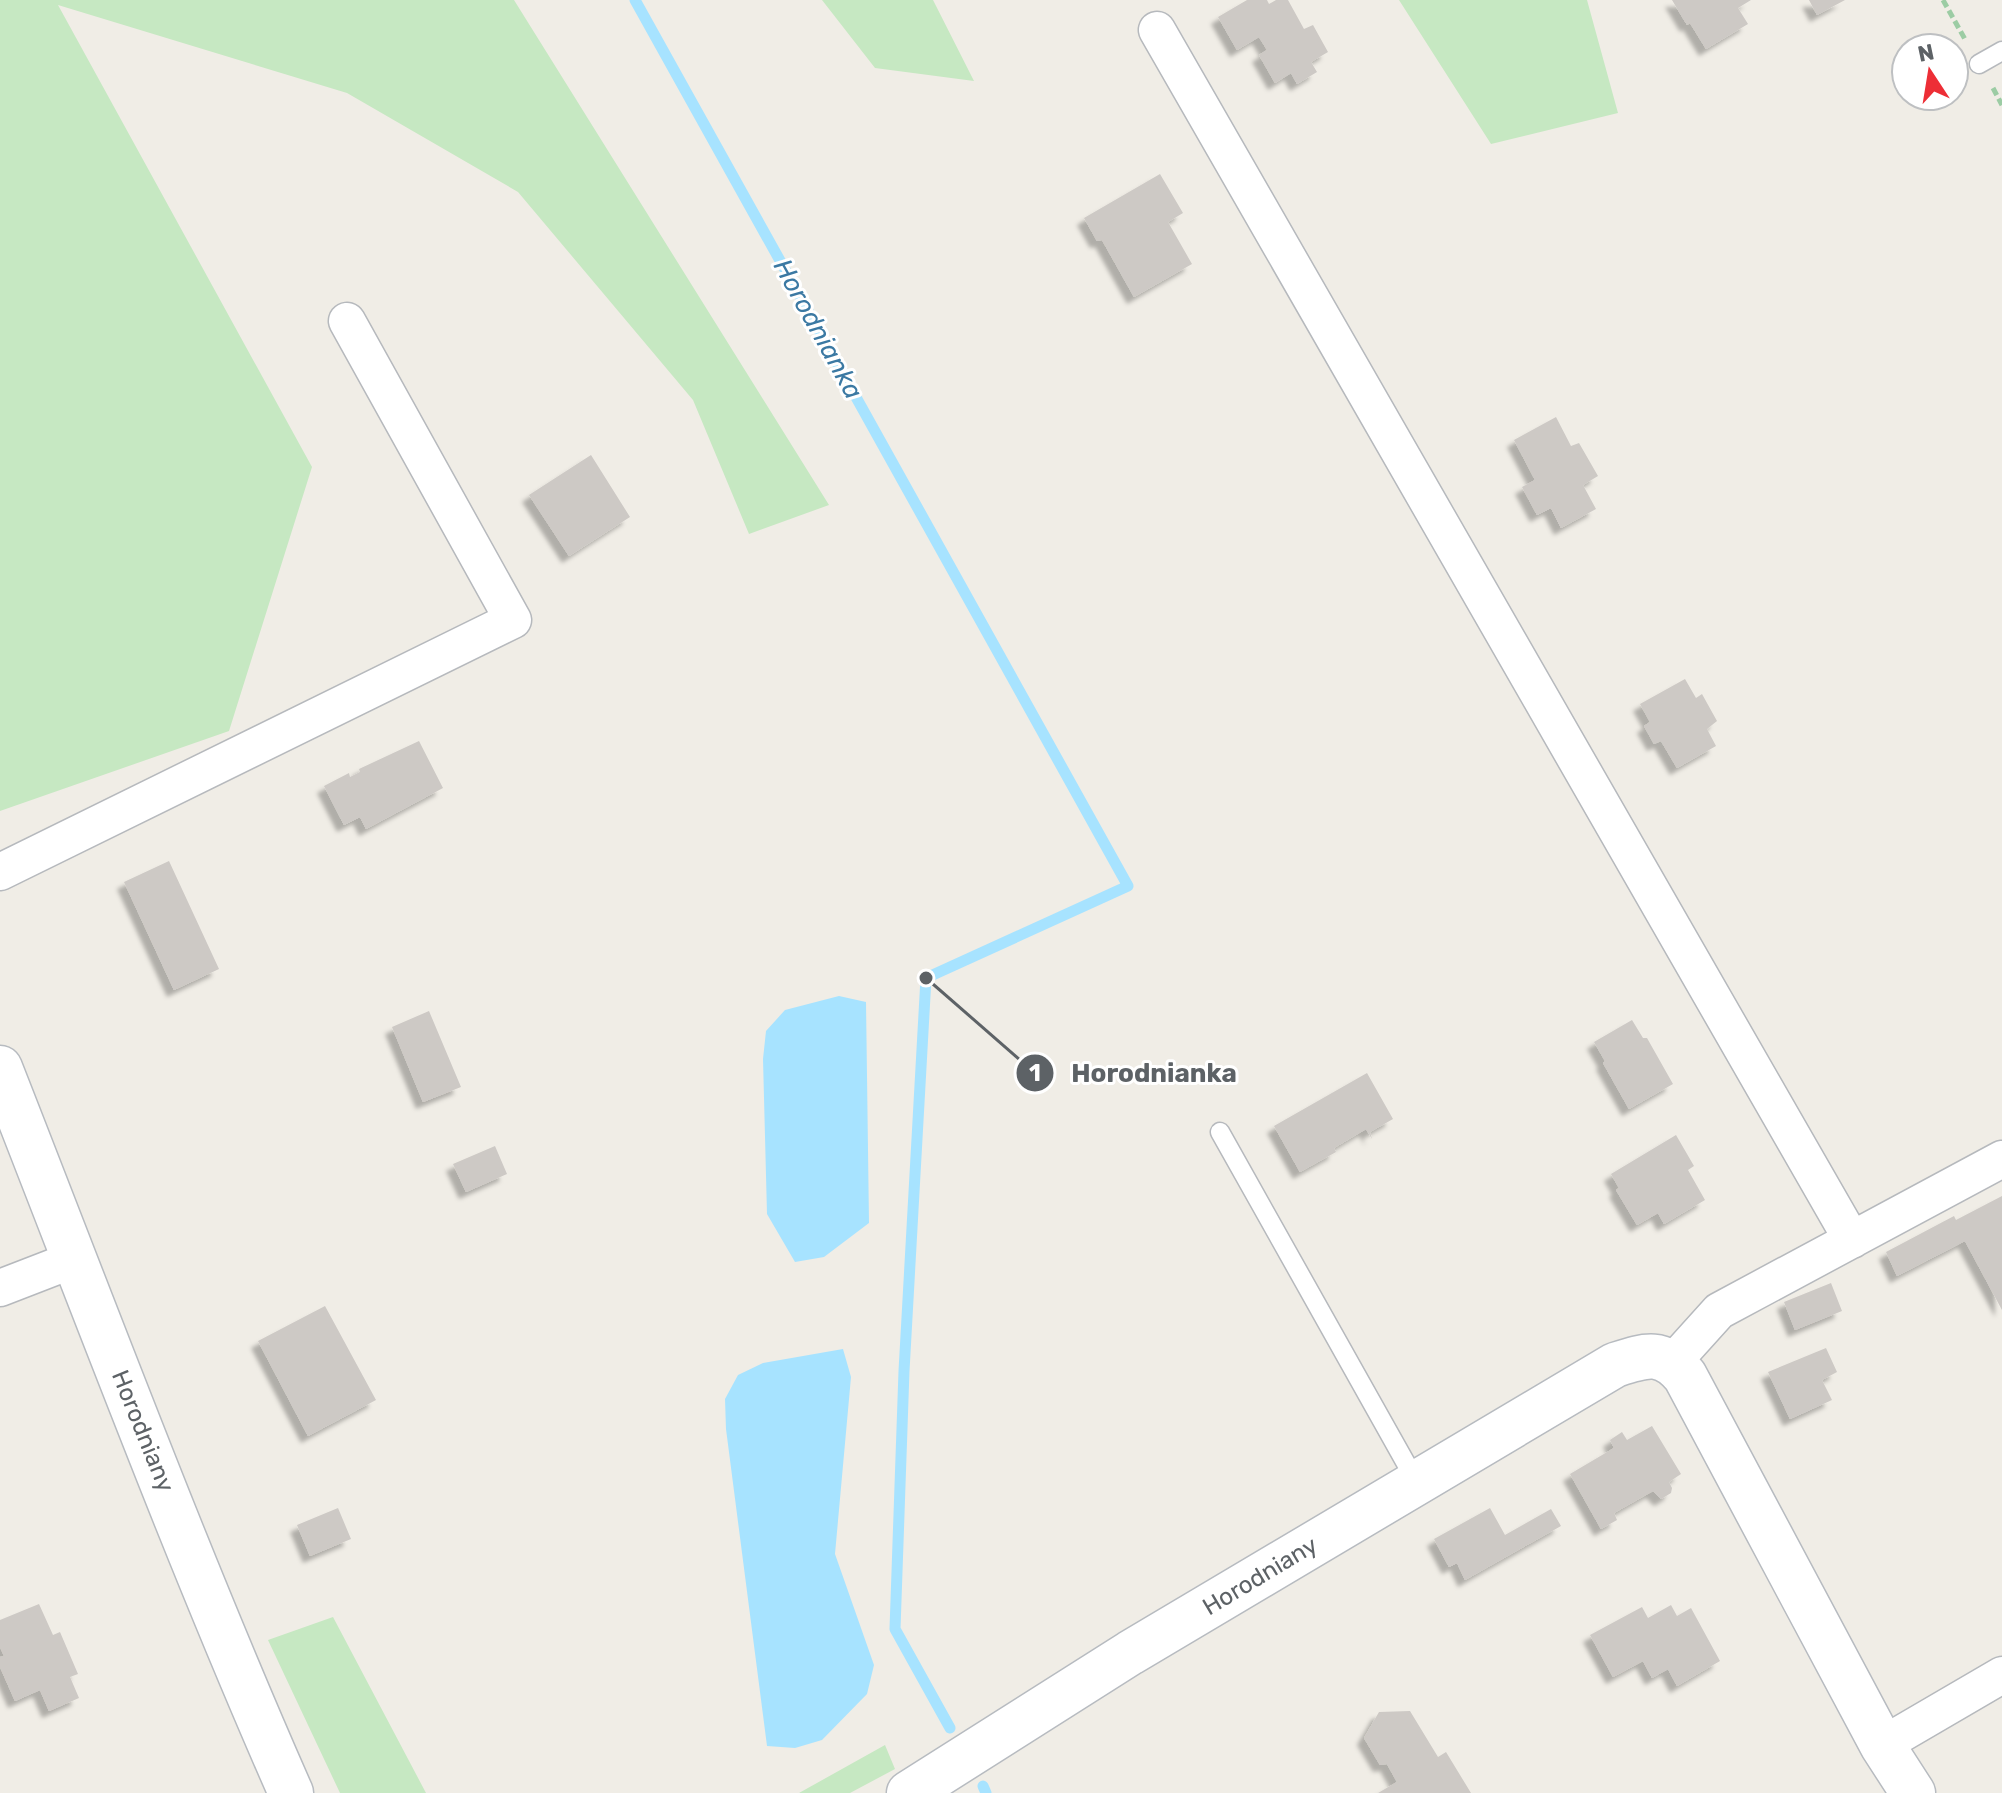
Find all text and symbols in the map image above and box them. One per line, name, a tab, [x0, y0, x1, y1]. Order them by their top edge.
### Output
north arrow	[1890, 32, 1970, 112]
text: N	[1915, 38, 1936, 68]
water label: Horodnianka	[767, 254, 869, 404]
callout: Horodnianka	[1015, 1048, 1253, 1098]
text: Horodnianka	[1071, 1058, 1237, 1089]
text: 1	[1029, 1059, 1041, 1087]
street label: Horodniany	[106, 1366, 180, 1496]
street label: Horodniany	[1198, 1531, 1322, 1621]

